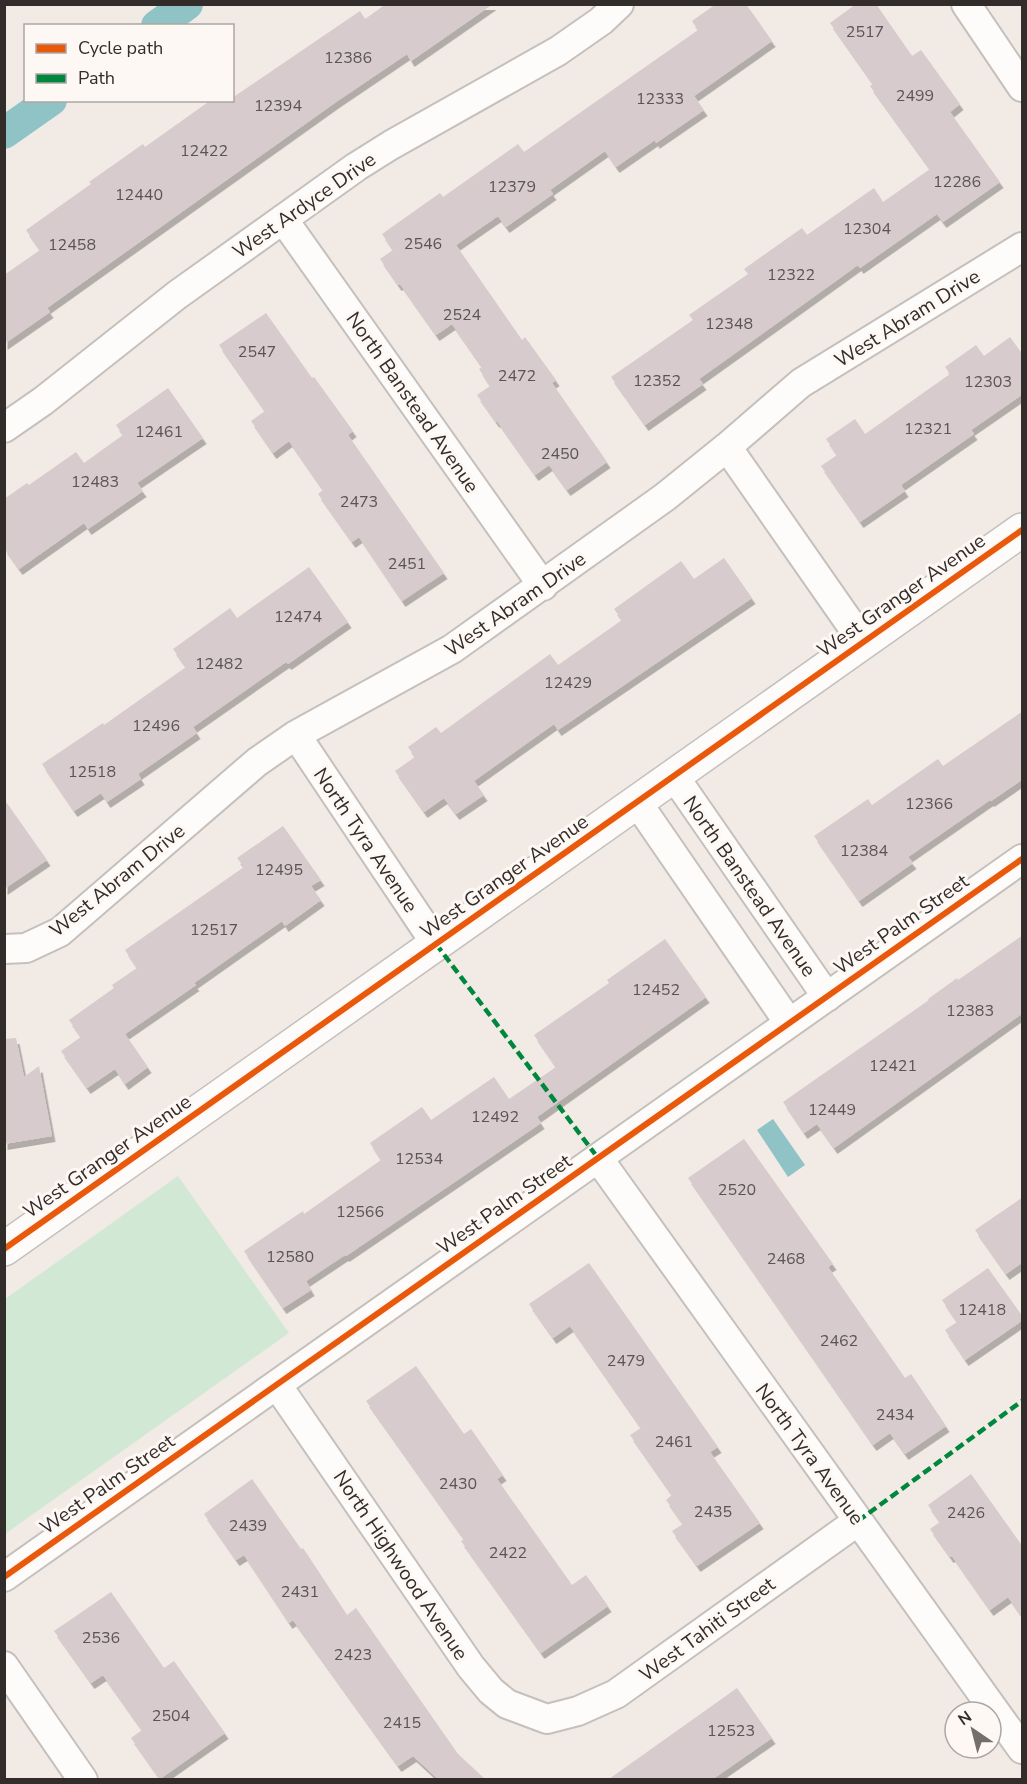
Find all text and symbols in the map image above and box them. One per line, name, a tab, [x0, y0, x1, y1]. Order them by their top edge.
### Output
house number: 2517	[846, 21, 884, 43]
legend	[24, 24, 234, 102]
text: Cycle path	[78, 36, 163, 60]
house number: 12386	[324, 47, 372, 69]
text: Path	[78, 66, 115, 90]
house number: 2499	[896, 85, 934, 107]
house number: 12333	[636, 88, 684, 110]
house number: 12394	[254, 95, 302, 117]
house number: 12422	[180, 140, 228, 162]
street label: West Ardyce Drive	[227, 146, 381, 265]
house number: 12286	[933, 171, 981, 193]
house number: 12379	[488, 176, 536, 198]
house number: 12440	[115, 184, 163, 206]
house number: 12304	[843, 218, 891, 240]
house number: 2546	[404, 233, 442, 255]
house number: 12458	[48, 234, 96, 256]
street label: West Abram Drive	[829, 263, 985, 374]
house number: 12322	[767, 264, 815, 286]
house number: 2524	[443, 304, 482, 326]
street label: North Banstead Avenue	[340, 306, 485, 498]
house number: 12348	[705, 313, 753, 335]
house number: 2547	[238, 341, 276, 363]
house number: 2472	[498, 365, 536, 387]
house number: 12352	[633, 370, 681, 392]
house number: 12303	[964, 371, 1012, 393]
house number: 12321	[904, 418, 952, 440]
house number: 12461	[135, 421, 183, 443]
house number: 2450	[541, 443, 579, 465]
house number: 12483	[71, 471, 119, 493]
house number: 2473	[340, 491, 378, 513]
street label: West Granger Avenue	[812, 527, 991, 664]
street label: West Abram Drive	[439, 546, 591, 663]
house number: 2451	[388, 553, 426, 575]
house number: 12474	[274, 606, 322, 628]
house number: 12482	[195, 653, 243, 675]
house number: 12429	[544, 672, 592, 694]
house number: 12496	[132, 715, 180, 737]
house number: 12518	[68, 761, 116, 783]
street label: North Tyra Avenue	[307, 763, 424, 918]
street label: North Banstead Avenue	[677, 790, 822, 982]
house number: 12366	[905, 793, 953, 815]
street label: West Granger Avenue	[415, 808, 594, 945]
street label: West Abram Drive	[44, 817, 191, 943]
house number: 12384	[840, 840, 888, 862]
house number: 12495	[255, 859, 303, 881]
street label: West Palm Street	[829, 867, 975, 981]
house number: 12517	[190, 919, 238, 941]
house number: 12452	[632, 979, 680, 1001]
house number: 12383	[946, 1000, 994, 1022]
house number: 12421	[869, 1055, 917, 1077]
street label: West Granger Avenue	[18, 1088, 197, 1225]
house number: 12449	[808, 1099, 856, 1121]
house number: 12492	[471, 1106, 519, 1128]
street label: West Palm Street	[432, 1147, 578, 1261]
house number: 12534	[395, 1148, 443, 1170]
house number: 2520	[718, 1179, 756, 1201]
house number: 12566	[336, 1201, 384, 1223]
house number: 12580	[266, 1246, 314, 1268]
house number: 2468	[767, 1248, 805, 1270]
house number: 12418	[958, 1299, 1006, 1321]
house number: 2462	[820, 1330, 858, 1352]
house number: 2479	[607, 1350, 645, 1372]
street label: North Tyra Avenue	[749, 1378, 870, 1531]
house number: 2434	[876, 1404, 915, 1426]
street label: West Palm Street	[35, 1427, 181, 1541]
house number: 2461	[655, 1431, 693, 1453]
street label: North Highwood Avenue	[327, 1465, 474, 1666]
house number: 2430	[439, 1473, 477, 1495]
house number: 2435	[694, 1501, 732, 1523]
house number: 2426	[947, 1502, 985, 1524]
house number: 2439	[229, 1515, 267, 1537]
house number: 2422	[489, 1542, 527, 1564]
street label: West Tahiti Street	[634, 1570, 781, 1688]
house number: 2431	[281, 1581, 319, 1603]
house number: 2536	[82, 1627, 120, 1649]
house number: 2423	[334, 1644, 372, 1666]
north arrow	[943, 1700, 1003, 1760]
house number: 2504	[152, 1705, 191, 1727]
text: N	[954, 1706, 976, 1731]
house number: 2415	[383, 1712, 421, 1734]
house number: 12523	[707, 1720, 755, 1742]

